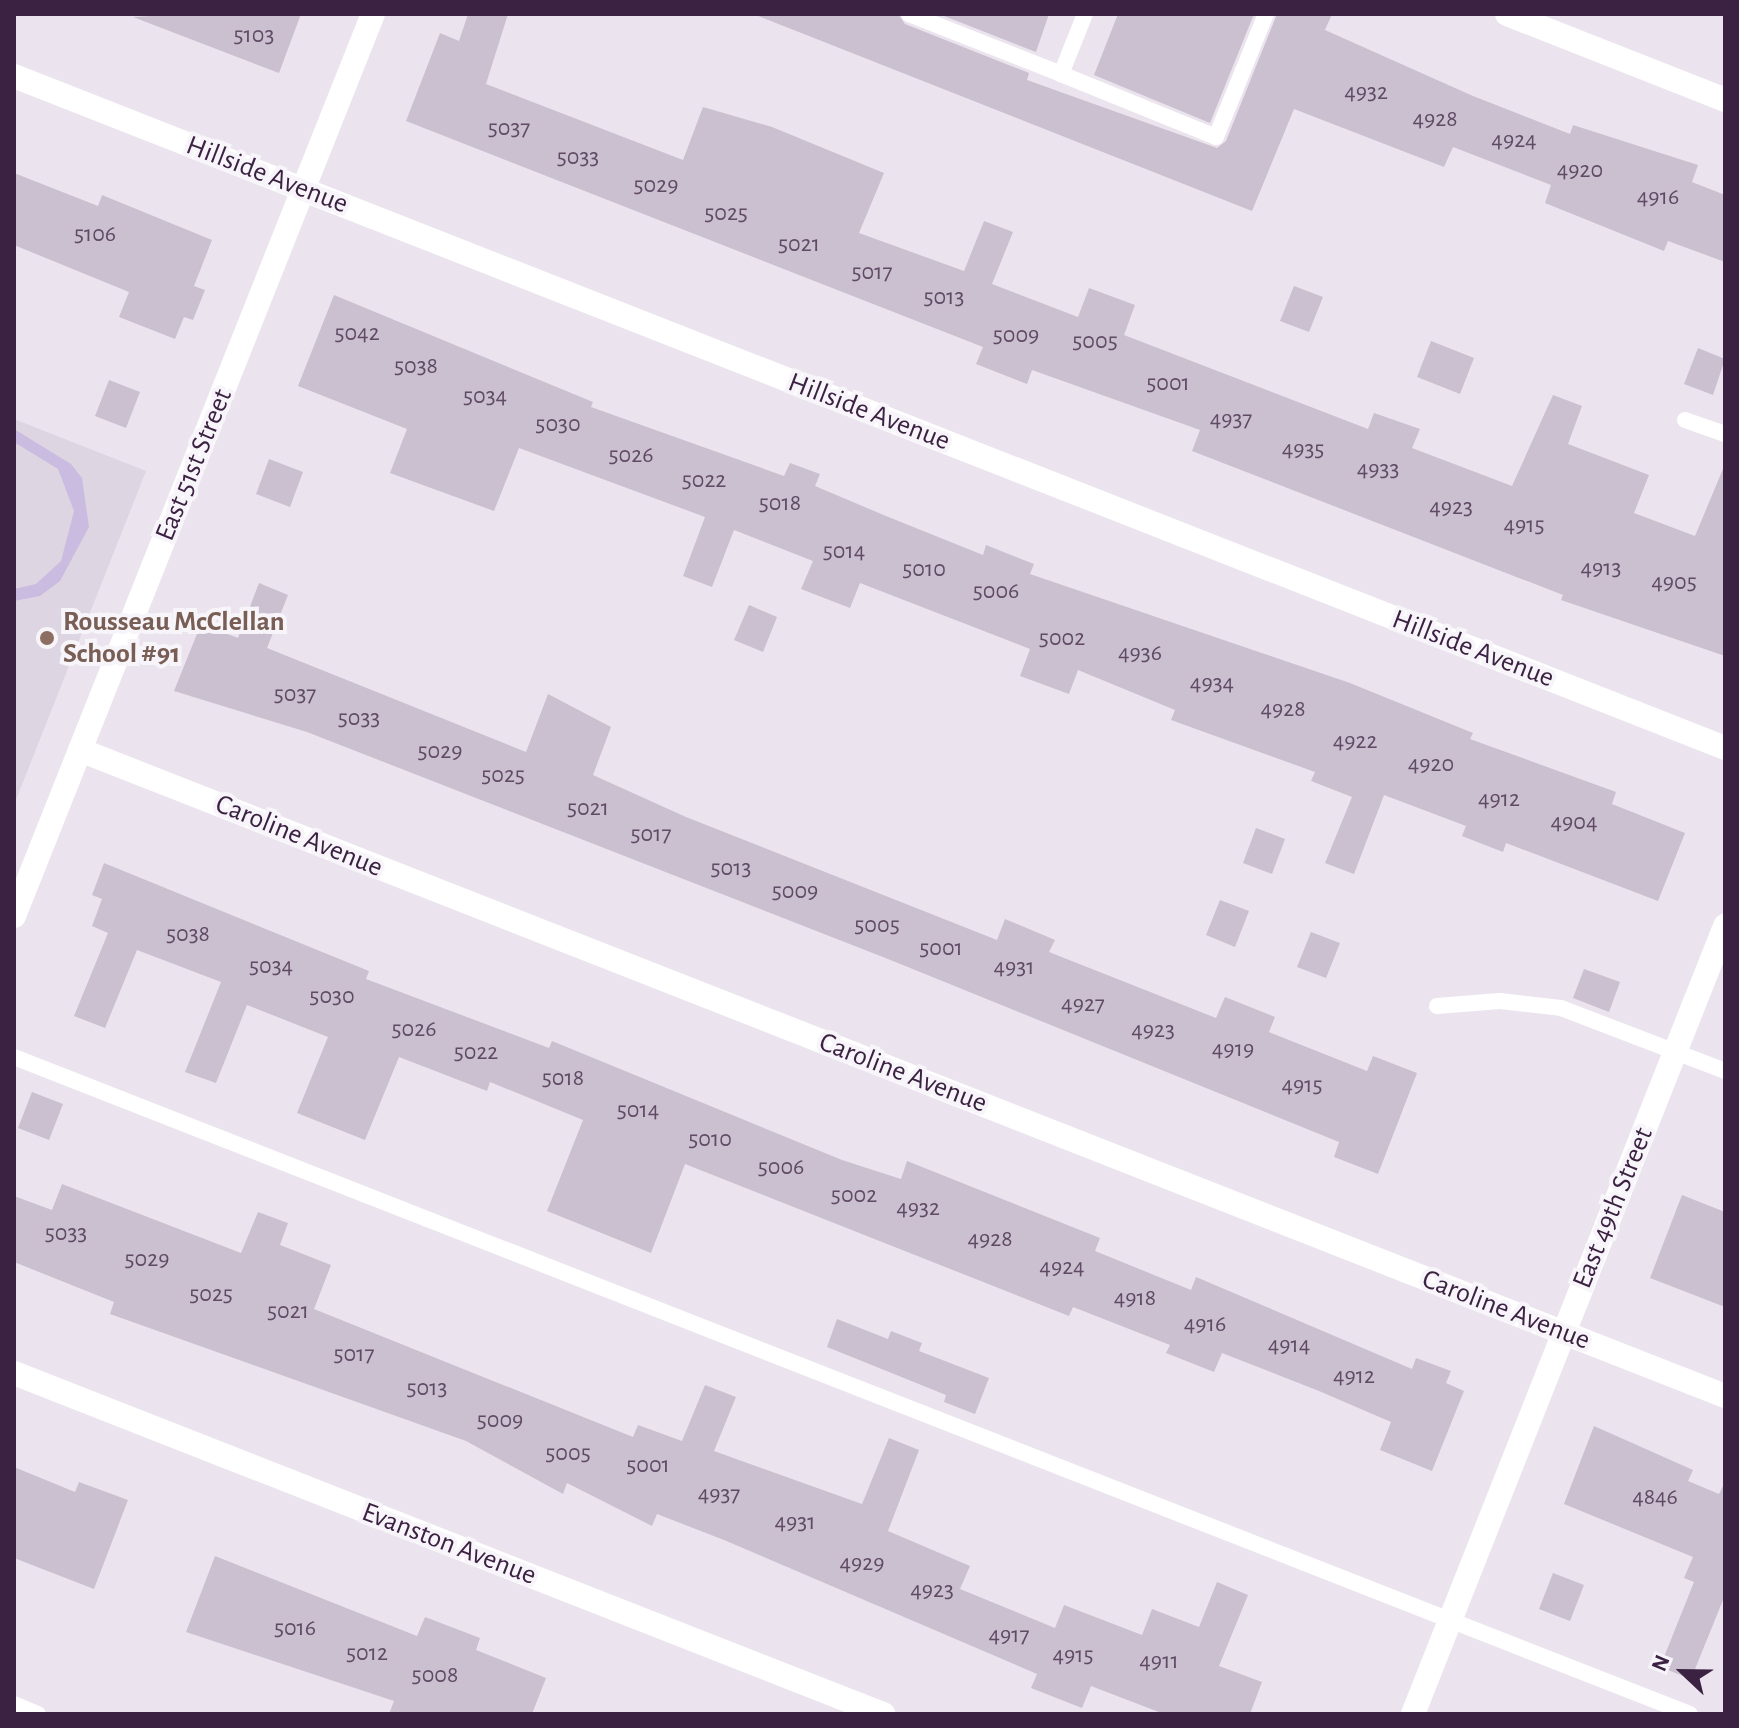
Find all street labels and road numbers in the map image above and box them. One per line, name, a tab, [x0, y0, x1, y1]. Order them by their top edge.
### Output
street label: Hillside Avenue	[181, 129, 353, 221]
street label: Hillside Avenue	[783, 366, 955, 458]
street label: East 51st Street	[148, 384, 240, 546]
street label: Hillside Avenue	[1387, 603, 1559, 695]
street label: Caroline Avenue	[211, 787, 387, 885]
street label: Caroline Avenue	[814, 1026, 992, 1120]
street label: East 49th Street	[1566, 1123, 1660, 1293]
street label: Caroline Avenue	[1417, 1263, 1595, 1357]
street label: Evanston Avenue	[357, 1495, 541, 1593]

